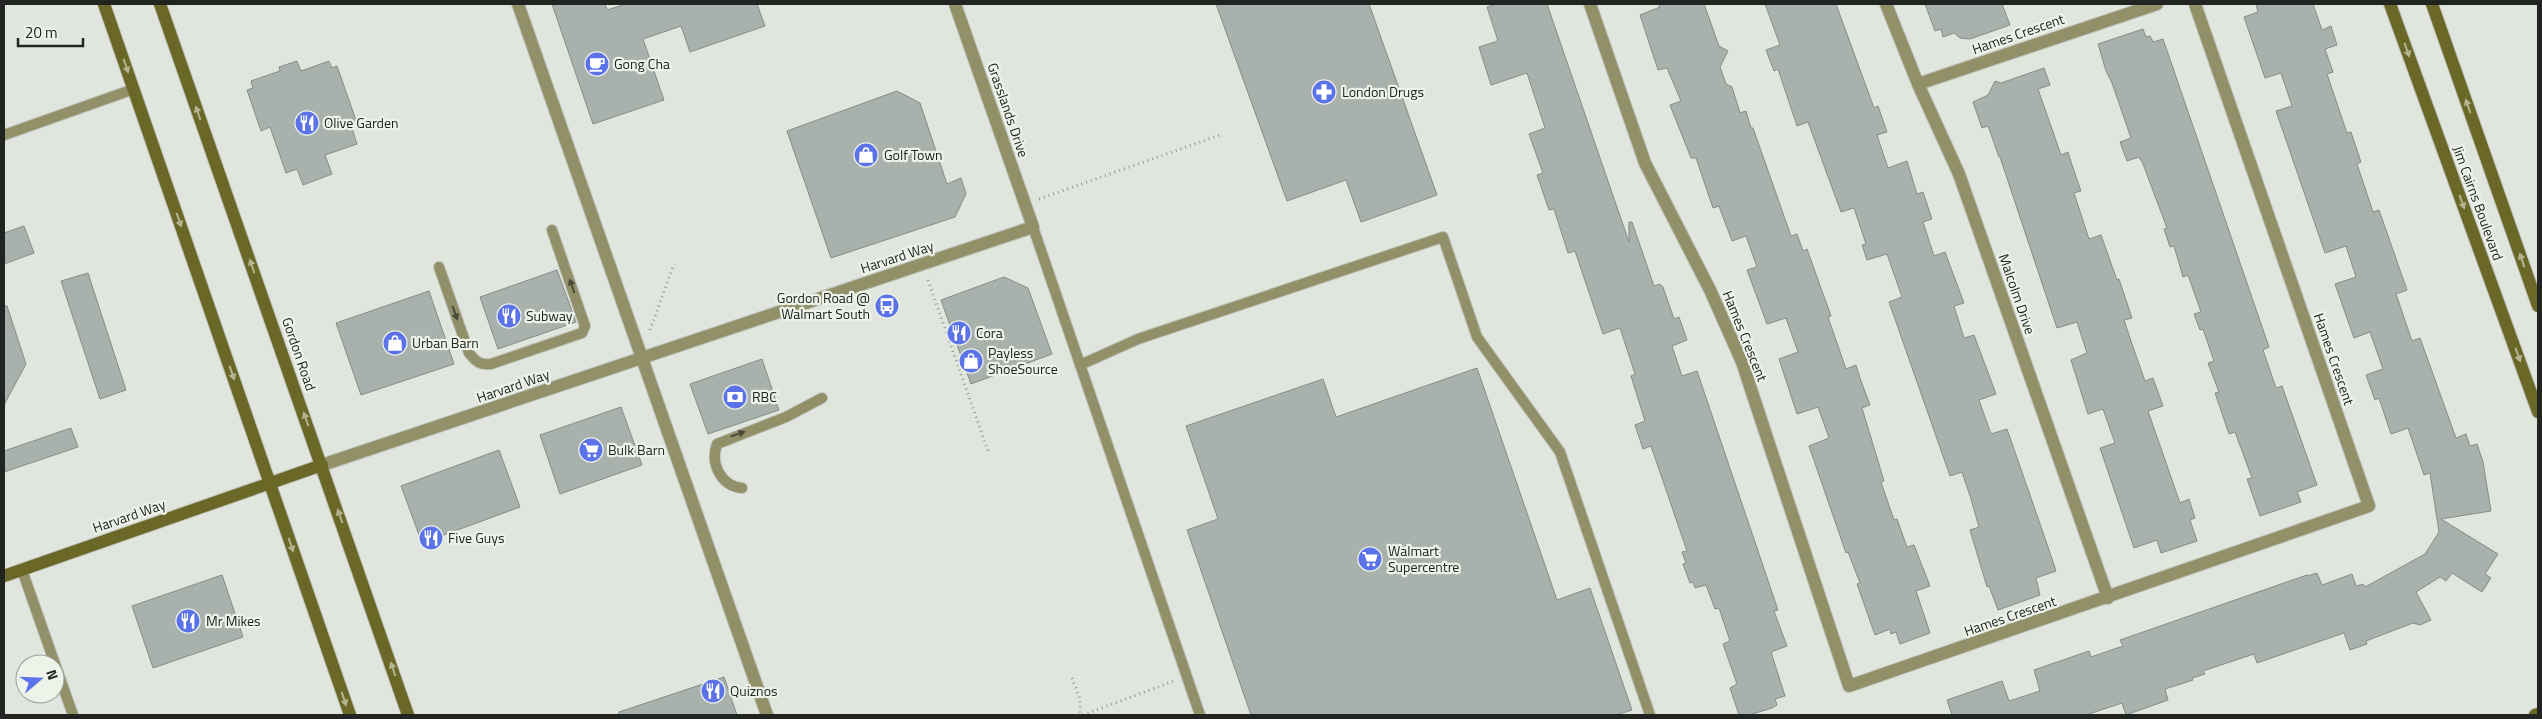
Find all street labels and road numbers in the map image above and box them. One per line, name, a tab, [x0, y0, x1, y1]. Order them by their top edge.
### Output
street label: Hames Crescent	[1969, 8, 2067, 59]
street label: Grasslands Drive	[982, 60, 1034, 160]
street label: Jim Cairns Boulevard	[2448, 142, 2509, 263]
street label: Harvard Way	[857, 235, 936, 278]
street label: Malcolm Drive	[1994, 251, 2041, 337]
street label: Hames Crescent	[1718, 287, 1773, 384]
street label: Hames Crescent	[2309, 310, 2360, 408]
street label: Gordon Road	[277, 314, 322, 393]
street label: Harvard Way	[473, 363, 552, 408]
street label: Harvard Way	[89, 493, 168, 538]
street label: Hames Crescent	[1961, 590, 2059, 641]

